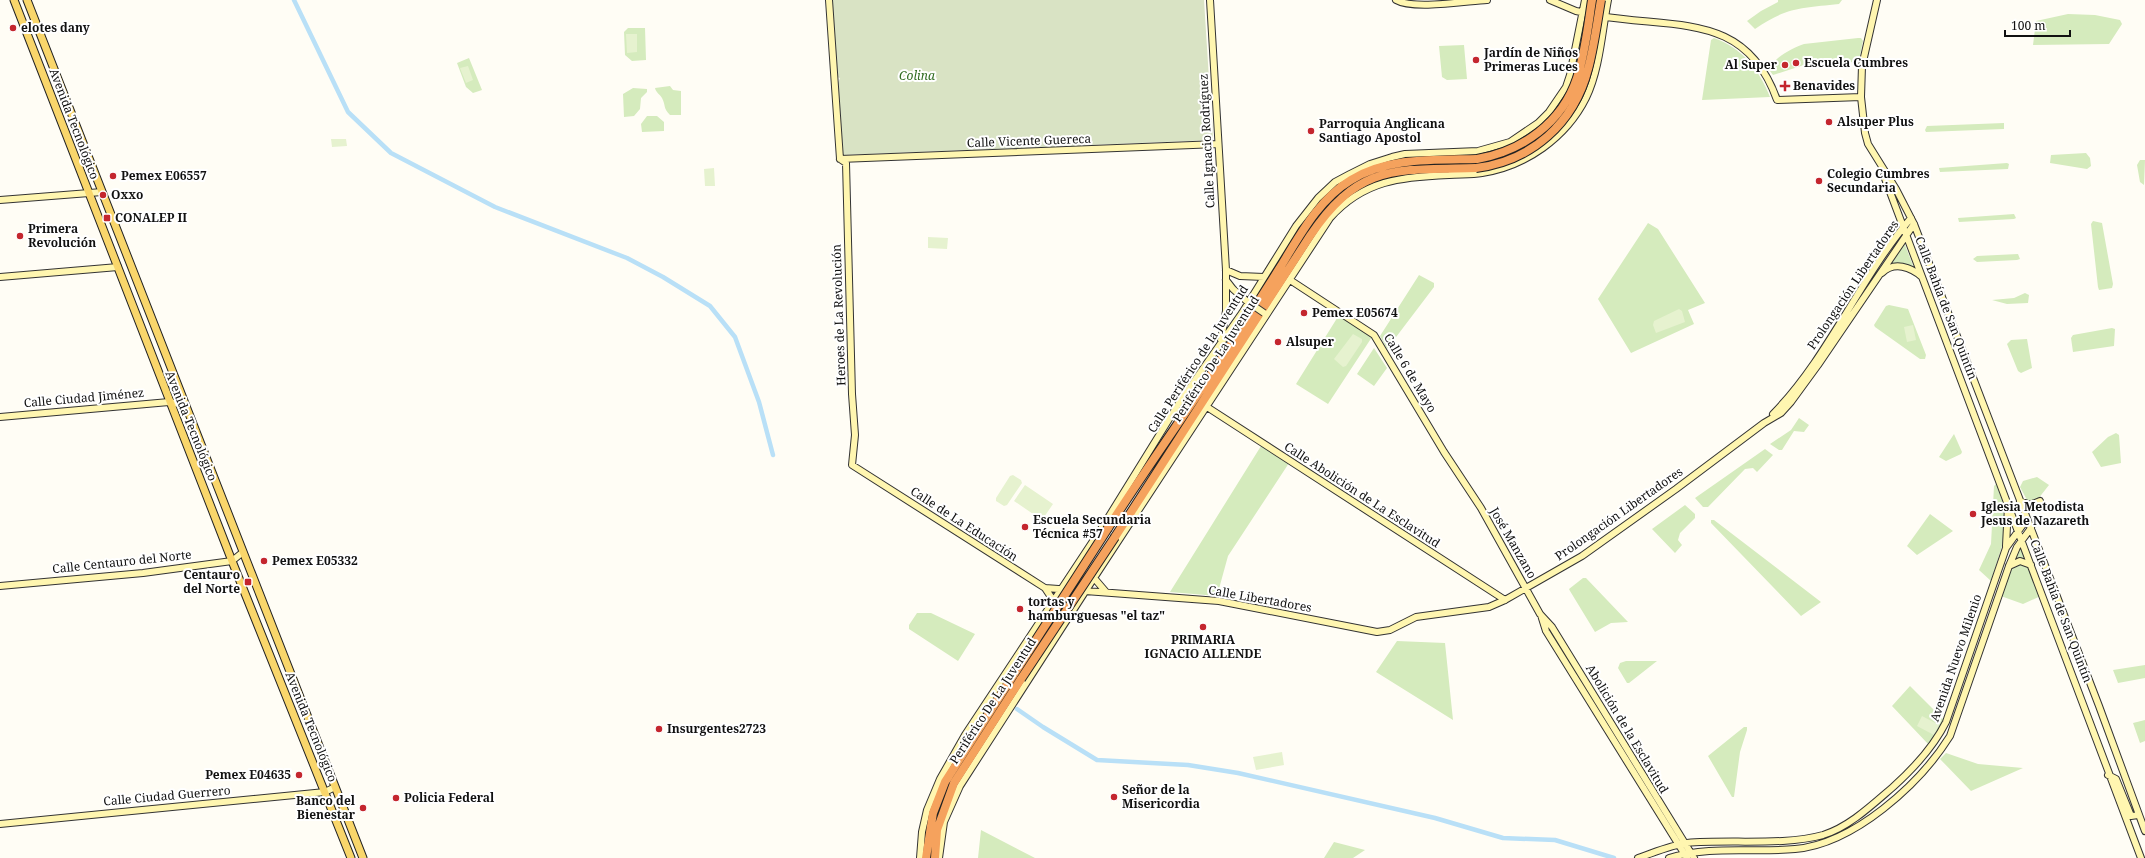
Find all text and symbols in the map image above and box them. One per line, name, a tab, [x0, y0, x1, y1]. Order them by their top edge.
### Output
scale bar	[2005, 12, 2070, 38]
text: 100 m	[2011, 17, 2046, 34]
place label: elotes dany	[21, 19, 90, 36]
marker: elotes dany	[8, 23, 18, 33]
place label: Jardín de Niños Primeras Luces	[1483, 44, 1578, 75]
place label: Escuela Cumbres	[1804, 54, 1908, 71]
marker: Jardín de Niños Primeras Luces	[1471, 55, 1481, 65]
place label: Al Super	[1725, 56, 1778, 73]
marker: Escuela Cumbres	[1791, 58, 1801, 68]
marker: Al Super	[1780, 60, 1790, 70]
street label: Avenida Tecnológico	[45, 66, 103, 182]
park label: Colina	[899, 67, 935, 84]
street label: Calle Ignacio Rodríguez	[1194, 73, 1219, 209]
place label: Benavides	[1793, 77, 1855, 94]
marker: Benavides	[1780, 81, 1790, 91]
place label: Alsuper Plus	[1837, 113, 1914, 130]
place label: Parroquia Anglicana Santiago Apostol	[1319, 115, 1445, 146]
marker: Alsuper Plus	[1824, 117, 1834, 127]
marker: Parroquia Anglicana Santiago Apostol	[1306, 126, 1316, 136]
street label: Calle Vicente Guereca	[967, 130, 1092, 151]
place label: Colegio Cumbres Secundaria	[1827, 165, 1930, 196]
place label: Pemex E06557	[121, 167, 207, 184]
marker: Pemex E06557	[108, 171, 118, 181]
marker: Colegio Cumbres Secundaria	[1814, 176, 1824, 186]
place label: Oxxo	[111, 186, 143, 203]
marker: Oxxo	[98, 190, 108, 200]
place label: CONALEP II	[115, 209, 187, 226]
marker: CONALEP II	[102, 213, 112, 223]
street label: Prolongación Libertadores	[1803, 217, 1902, 353]
place label: Primera Revolución	[28, 220, 96, 251]
marker: Primera Revolución	[15, 231, 25, 241]
street label: Calle Bahía de San Quintín	[1911, 234, 1982, 382]
street label: Heroes de La Revolución	[828, 244, 849, 386]
street label: Calle Periférico de la Juventud	[1143, 281, 1252, 436]
street label: Periférico De La Juventud	[1168, 292, 1263, 425]
place label: Pemex E05674	[1312, 304, 1398, 321]
marker: Pemex E05674	[1299, 308, 1309, 318]
street label: Calle 6 de Mayo	[1380, 330, 1441, 415]
place label: Alsuper	[1286, 333, 1335, 350]
marker: Alsuper	[1273, 337, 1283, 347]
street label: Avenida Tecnológico	[162, 368, 221, 484]
street label: Calle Ciudad Jiménez	[23, 384, 145, 411]
street label: Calle Abolición de La Esclavitud	[1281, 438, 1444, 552]
street label: Prolongación Libertadores	[1551, 463, 1686, 564]
street label: Calle de La Educación	[907, 482, 1021, 565]
place label: Iglesia Metodista Jesus de Nazareth	[1980, 498, 2089, 529]
street label: José Manzano	[1486, 503, 1541, 581]
marker: Iglesia Metodista Jesus de Nazareth	[1968, 509, 1978, 519]
place label: Escuela Secundaria Técnica #57	[1033, 511, 1151, 542]
marker: Escuela Secundaria Técnica #57	[1020, 522, 1030, 532]
street label: Calle Bahía de San Quintín	[2026, 537, 2097, 685]
street label: Calle Centauro del Norte	[51, 546, 192, 577]
place label: Pemex E05332	[272, 552, 358, 569]
marker: Pemex E05332	[259, 556, 269, 566]
place label: Centauro del Norte	[183, 566, 240, 597]
marker: Centauro del Norte	[243, 577, 253, 587]
street label: Calle Libertadores	[1207, 581, 1313, 616]
street label: Avenida Nuevo Milenio	[1926, 592, 1985, 724]
place label: tortas y hamburguesas "el taz"	[1028, 593, 1165, 624]
marker: tortas y hamburguesas "el taz"	[1015, 604, 1025, 614]
marker: PRIMARIA IGNACIO ALLENDE	[1198, 622, 1208, 632]
place label: PRIMARIA IGNACIO ALLENDE	[1145, 631, 1262, 662]
street label: Periférico De La Juventud	[945, 634, 1040, 767]
street label: Abolición de la Esclavitud	[1582, 661, 1673, 797]
street label: Avenida Tecnológico	[282, 669, 341, 785]
place label: Insurgentes2723	[667, 720, 766, 737]
marker: Insurgentes2723	[654, 724, 664, 734]
place label: Pemex E04635	[205, 766, 291, 783]
marker: Pemex E04635	[294, 770, 304, 780]
street label: Calle Ciudad Guerrero	[103, 781, 231, 810]
place label: Señor de la Misericordia	[1122, 781, 1200, 812]
place label: Policia Federal	[404, 789, 495, 806]
place label: Banco del Bienestar	[296, 792, 356, 823]
marker: Señor de la Misericordia	[1109, 792, 1119, 802]
marker: Policia Federal	[391, 793, 401, 803]
marker: Banco del Bienestar	[358, 803, 368, 813]

